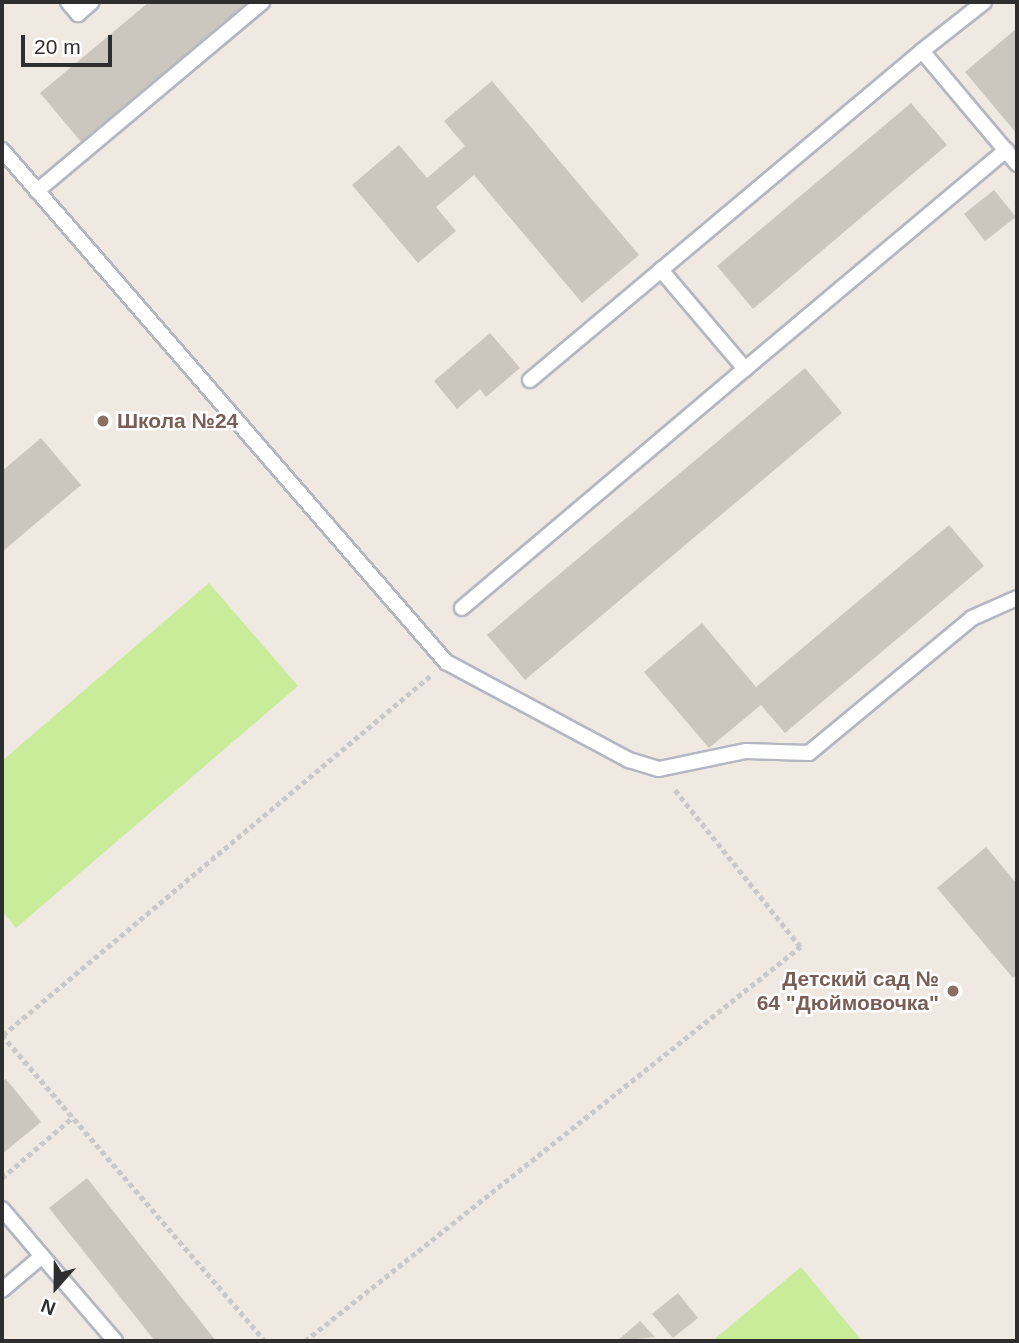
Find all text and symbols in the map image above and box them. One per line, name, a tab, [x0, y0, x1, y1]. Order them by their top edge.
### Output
scale bar	[24, 21, 116, 65]
text: 20 m	[34, 35, 81, 58]
place label: Школа №24	[117, 408, 238, 434]
marker: Школа №24	[95, 413, 111, 429]
place label: Детский сад № 64 "Дюймовочка"	[757, 966, 939, 1016]
marker: Детский сад № 64 "Дюймовочка"	[945, 983, 961, 999]
north arrow	[21, 1252, 91, 1322]
text: N	[38, 1295, 58, 1319]

